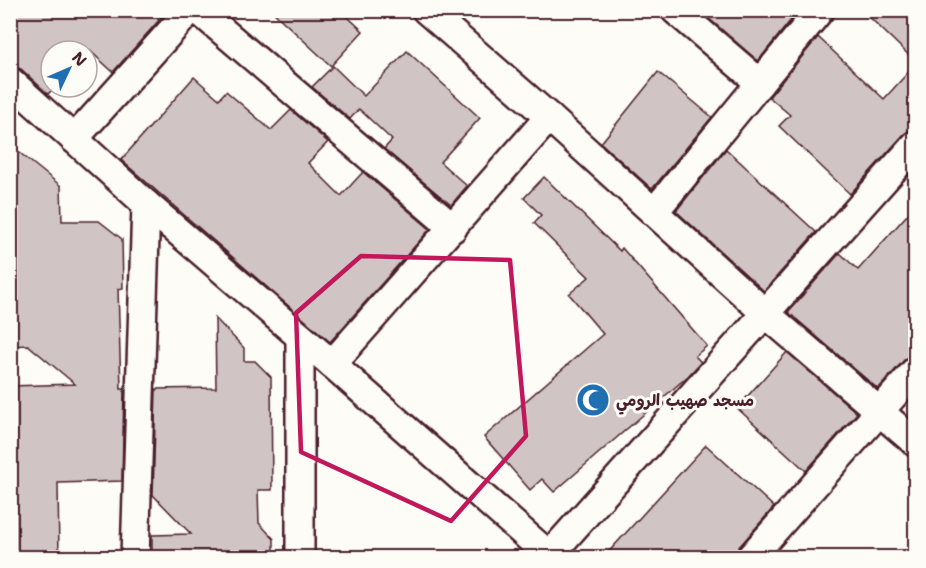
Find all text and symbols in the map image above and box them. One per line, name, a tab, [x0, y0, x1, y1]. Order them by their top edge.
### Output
north arrow	[39, 39, 99, 99]
text: N	[67, 47, 91, 71]
mosque icon: مسجد صهيب الرومي	[575, 382, 611, 418]
place label: مسجد صهيب الرومي	[616, 390, 754, 415]

